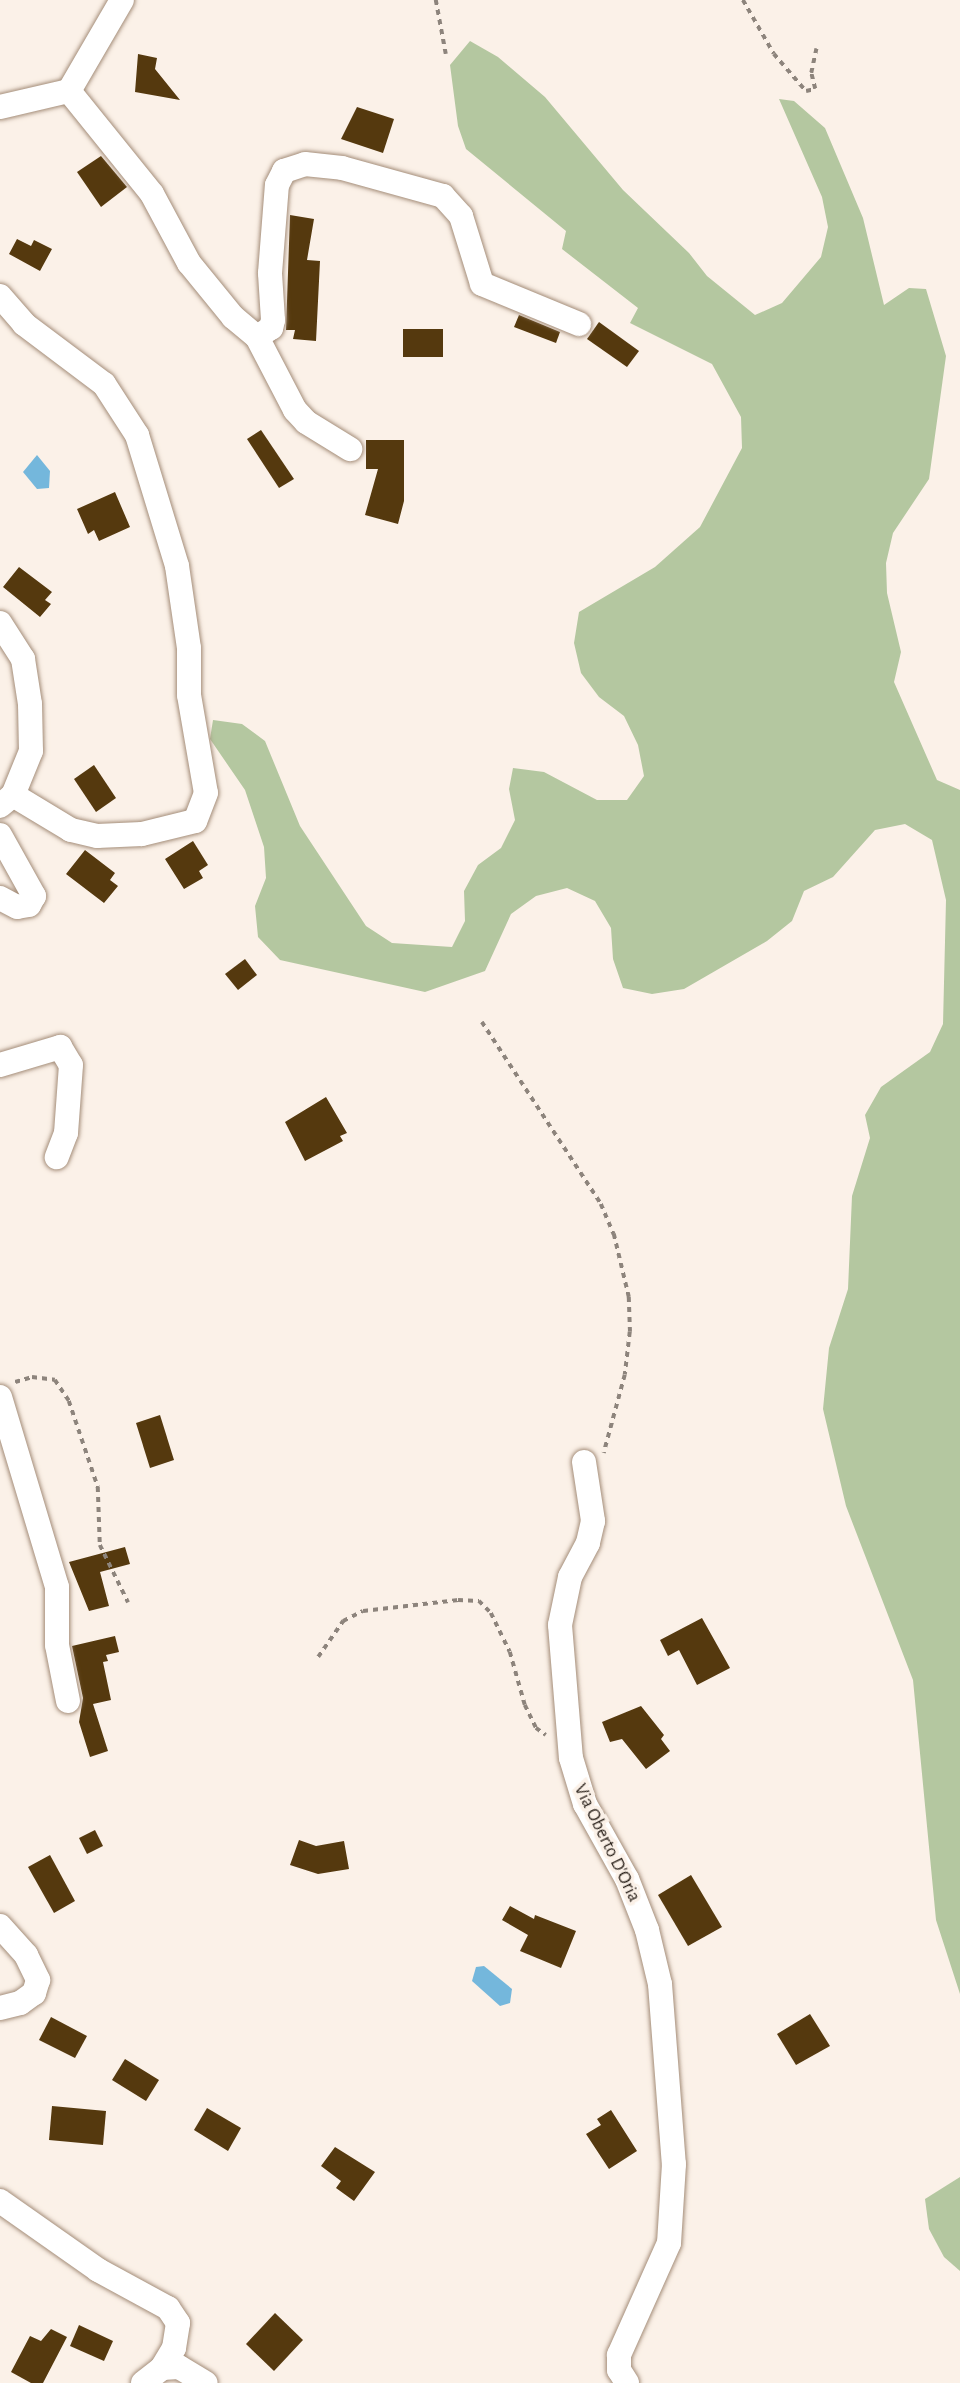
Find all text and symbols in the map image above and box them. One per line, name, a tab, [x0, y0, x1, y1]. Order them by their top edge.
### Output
street label: Via Oberto D'Oria	[569, 1780, 645, 1906]

